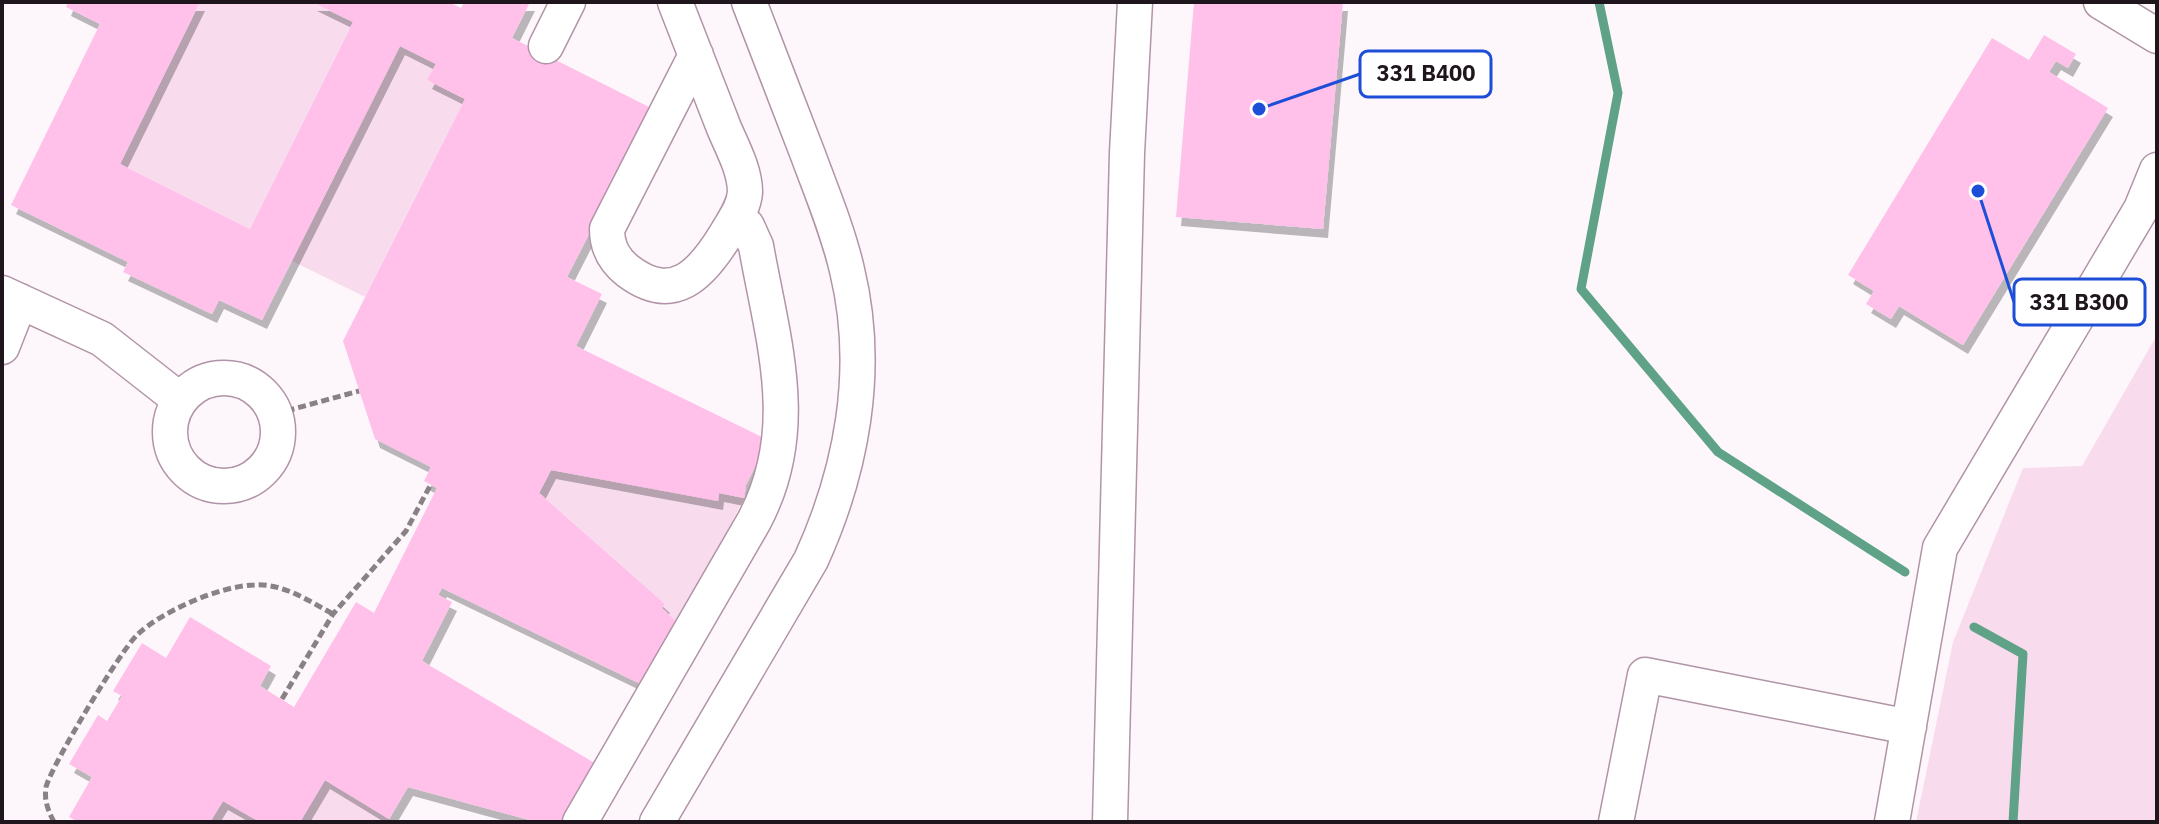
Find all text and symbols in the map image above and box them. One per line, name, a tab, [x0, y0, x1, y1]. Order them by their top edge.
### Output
callout: 331 B400	[1360, 51, 1491, 97]
text: 331 B400	[1376, 58, 1476, 87]
callout: 331 B300	[2014, 279, 2145, 325]
text: 331 B300	[2029, 287, 2129, 316]

